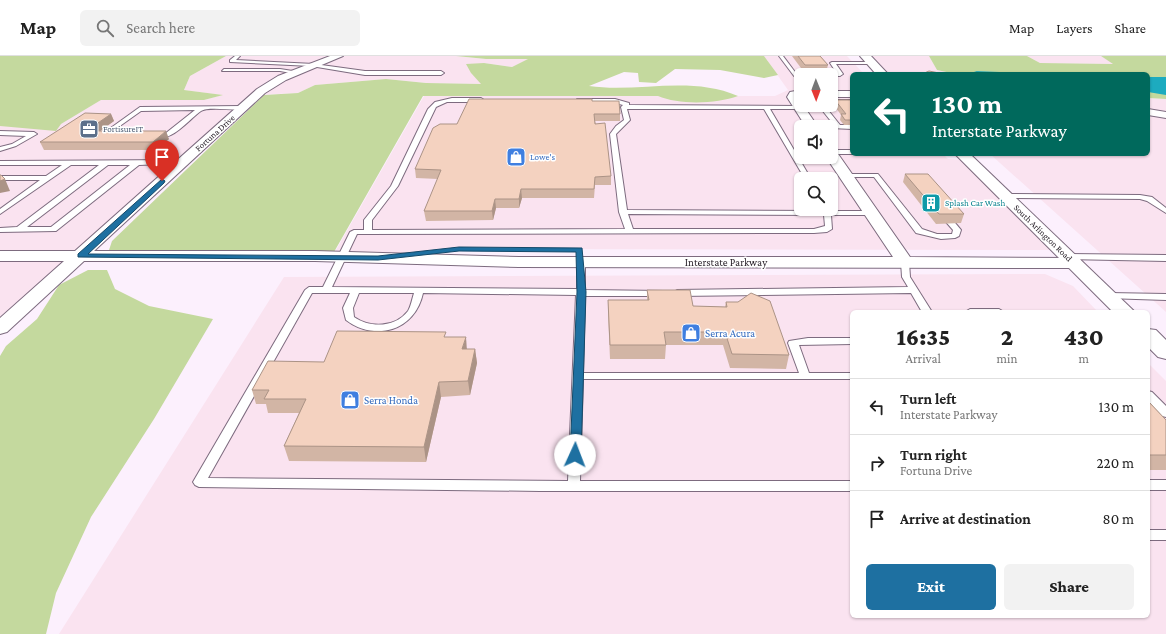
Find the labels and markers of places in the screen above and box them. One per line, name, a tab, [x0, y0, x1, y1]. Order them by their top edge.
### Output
office icon: FortisureIT	[78, 118, 100, 140]
place label: FortisureIT	[103, 124, 143, 134]
pin	[145, 140, 179, 181]
shop icon: Lowe's	[505, 146, 527, 168]
place label: Lowe's	[530, 152, 555, 162]
building icon: Splash Car Wash	[920, 192, 942, 214]
place label: Splash Car Wash	[945, 198, 1005, 208]
shop icon: Serra Acura	[680, 322, 702, 344]
place label: Serra Acura	[705, 327, 755, 339]
shop icon: Serra Honda	[339, 389, 361, 411]
place label: Serra Honda	[364, 394, 418, 406]

